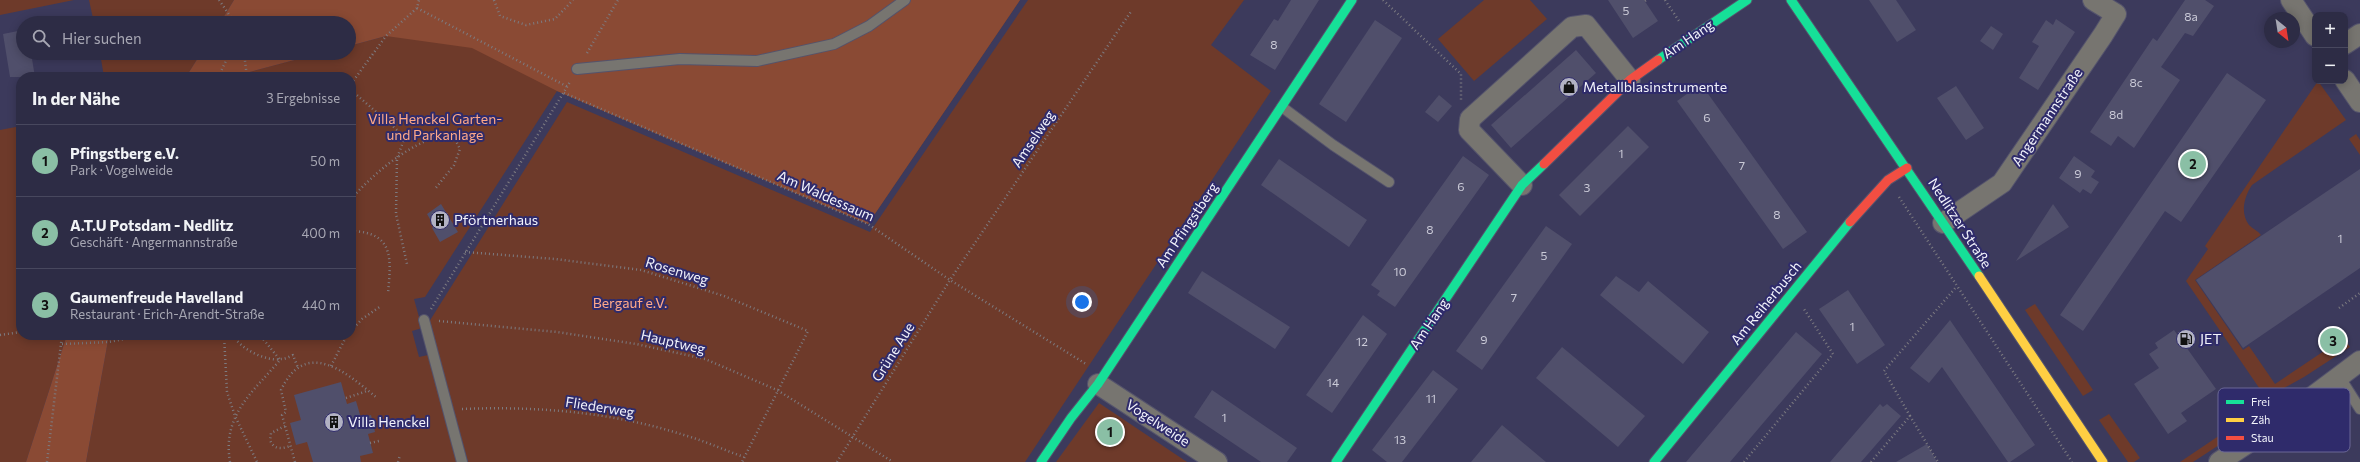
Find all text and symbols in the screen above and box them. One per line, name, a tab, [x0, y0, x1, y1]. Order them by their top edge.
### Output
house number: 5	[1623, 3, 1630, 17]
house number: 8a	[2184, 9, 2198, 23]
north arrow	[2264, 12, 2300, 48]
map controls	[2312, 12, 2348, 84]
button: +	[2312, 12, 2348, 48]
street label: Am Hang	[1659, 15, 1717, 62]
search box	[16, 16, 356, 60]
icon: search	[30, 27, 52, 49]
text: Hier suchen	[62, 29, 142, 47]
house number: 8	[1270, 37, 1278, 51]
button: −	[2312, 48, 2348, 84]
street label: Angermannstraße	[2008, 65, 2086, 169]
house number: 8c	[2129, 75, 2143, 89]
shop icon: Metallblasinstrumente	[1558, 76, 1580, 98]
place label: Metallblasinstrumente	[1583, 78, 1727, 95]
text: In der Nähe	[32, 88, 120, 109]
text: 3 Ergebnisse	[266, 90, 340, 106]
street label: Amselweg	[1007, 107, 1058, 170]
house number: 8d	[2109, 107, 2123, 121]
park label: Villa Henckel Garten- und Parkanlage	[368, 110, 502, 143]
house number: 6	[1703, 110, 1711, 124]
text: Pfingstberg e.V.	[70, 144, 179, 162]
house number: 1	[1618, 146, 1624, 160]
pin: 2	[2180, 149, 2206, 179]
text: 1	[42, 153, 48, 169]
text: 50 m	[310, 153, 340, 169]
house number: 7	[1739, 158, 1745, 172]
text: Park · Vogelweide	[70, 162, 173, 178]
house number: 9	[2074, 166, 2082, 180]
street label: Am Waldessaum	[775, 167, 877, 225]
street label: Nedlitzer Straße	[1925, 174, 1996, 271]
street label: Am Pfingstberg	[1152, 179, 1222, 271]
house number: 6	[1457, 179, 1465, 193]
house number: 3	[1584, 180, 1591, 194]
house number: 8	[1773, 207, 1781, 221]
building icon: Pförtnerhaus	[429, 209, 451, 231]
place label: Pförtnerhaus	[454, 211, 538, 228]
text: A.T.U Potsdam - Nedlitz	[70, 216, 234, 234]
house number: 8	[1426, 222, 1434, 236]
text: 2	[41, 225, 49, 241]
text: 400 m	[301, 225, 340, 241]
house number: 1	[2337, 231, 2343, 245]
text: Geschäft · Angermannstraße	[70, 234, 238, 250]
house number: 5	[1541, 248, 1548, 262]
street label: Rosenweg	[644, 253, 711, 288]
street label: Am Reiherbusch	[1727, 257, 1805, 348]
house number: 10	[1394, 264, 1407, 278]
text: Gaumenfreude Havelland	[70, 288, 243, 306]
house number: 7	[1511, 290, 1517, 304]
your location	[1072, 292, 1092, 312]
park label: Bergauf e.V.	[593, 294, 667, 311]
street label: Am Hang	[1405, 295, 1452, 353]
text: 3	[41, 297, 49, 313]
text: 440 m	[302, 297, 340, 313]
text: Restaurant · Erich-Arendt-Straße	[70, 306, 264, 322]
street label: Grüne Aue	[868, 319, 917, 384]
house number: 1	[1849, 319, 1855, 333]
street label: Hauptweg	[639, 326, 707, 357]
pin: 3	[2320, 326, 2346, 356]
fuel station icon: JET	[2175, 328, 2197, 350]
place label: JET	[2200, 330, 2221, 347]
house number: 9	[1480, 332, 1488, 346]
house number: 12	[1356, 334, 1368, 348]
house number: 14	[1327, 375, 1339, 389]
legend	[2218, 388, 2350, 452]
house number: 11	[1426, 391, 1436, 405]
street label: Fliederweg	[564, 393, 636, 420]
text: Frei	[2251, 395, 2270, 408]
street label: Vogelweide	[1123, 396, 1193, 450]
house number: 1	[1221, 410, 1227, 424]
building icon: Villa Henckel	[323, 411, 345, 433]
place label: Villa Henckel	[348, 413, 429, 430]
text: Zäh	[2251, 413, 2270, 426]
pin: 1	[1097, 417, 1123, 447]
text: Stau	[2251, 431, 2274, 444]
house number: 13	[1394, 432, 1406, 446]

